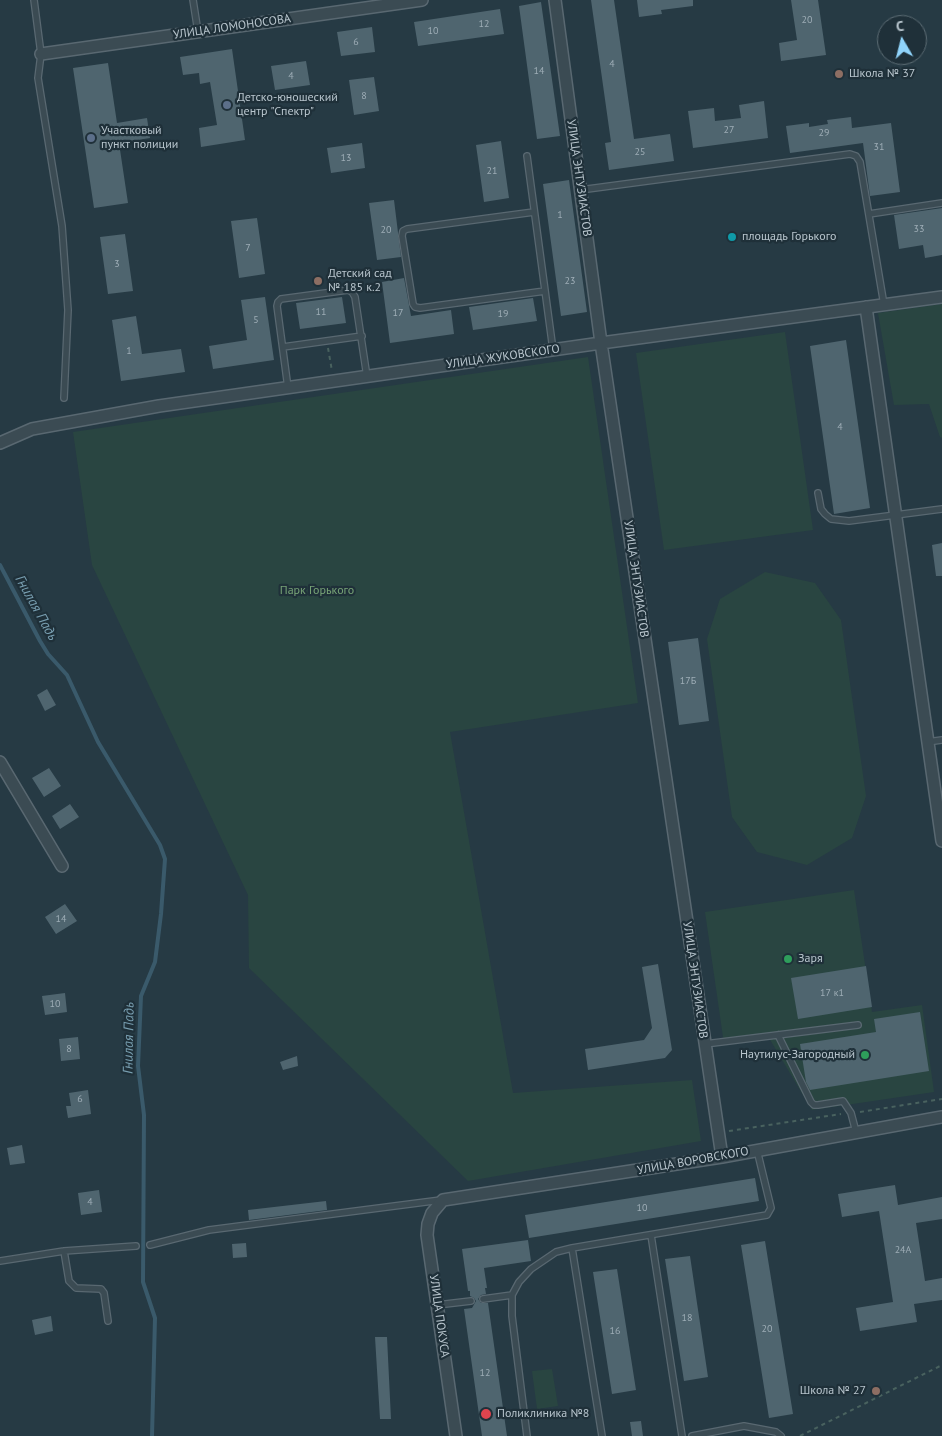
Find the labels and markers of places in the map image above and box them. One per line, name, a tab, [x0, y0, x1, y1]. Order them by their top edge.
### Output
place label: Школа № 37	[849, 67, 915, 81]
marker: Школа № 37	[833, 68, 845, 80]
place label: Детско-юношеский центр "Спектр"	[237, 91, 338, 119]
marker: Детско-юношеский центр "Спектр"	[221, 99, 233, 111]
place label: Участковый пункт полиции	[101, 124, 178, 152]
marker: Участковый пункт полиции	[85, 132, 97, 144]
place label: площадь Горького	[742, 230, 836, 244]
marker: площадь Горького	[726, 231, 738, 243]
place label: Детский сад № 185 к.2	[328, 267, 392, 295]
marker: Детский сад № 185 к.2	[312, 275, 324, 287]
place label: Заря	[798, 952, 823, 966]
marker: Заря	[782, 953, 794, 965]
place label: Наутилус-Загородный	[740, 1048, 855, 1062]
marker: Наутилус-Загородный	[859, 1049, 871, 1061]
place label: Школа № 27	[800, 1384, 866, 1398]
marker: Школа № 27	[870, 1385, 882, 1397]
marker: Поликлиника №8	[479, 1407, 493, 1421]
place label: Поликлиника №8	[497, 1407, 589, 1421]

